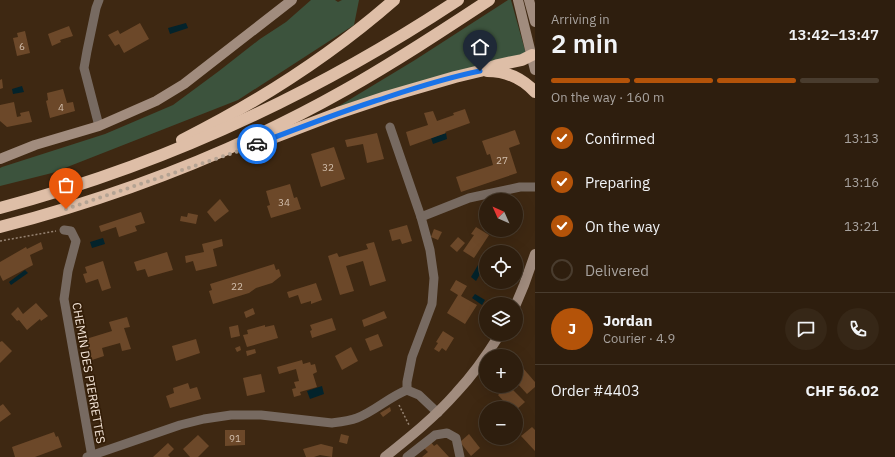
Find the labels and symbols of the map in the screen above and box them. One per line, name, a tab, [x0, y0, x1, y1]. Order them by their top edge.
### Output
pin	[463, 30, 497, 71]
house number: 6	[19, 40, 25, 53]
house number: 4	[58, 101, 64, 114]
courier	[237, 124, 277, 164]
house number: 27	[496, 154, 508, 167]
house number: 32	[322, 161, 334, 174]
pin	[49, 168, 83, 209]
north arrow	[479, 193, 523, 237]
house number: 34	[278, 196, 290, 209]
house number: 22	[231, 280, 243, 293]
street label: CHEMIN DES PIERRETTES	[69, 301, 109, 445]
house number: 91	[229, 432, 241, 445]

